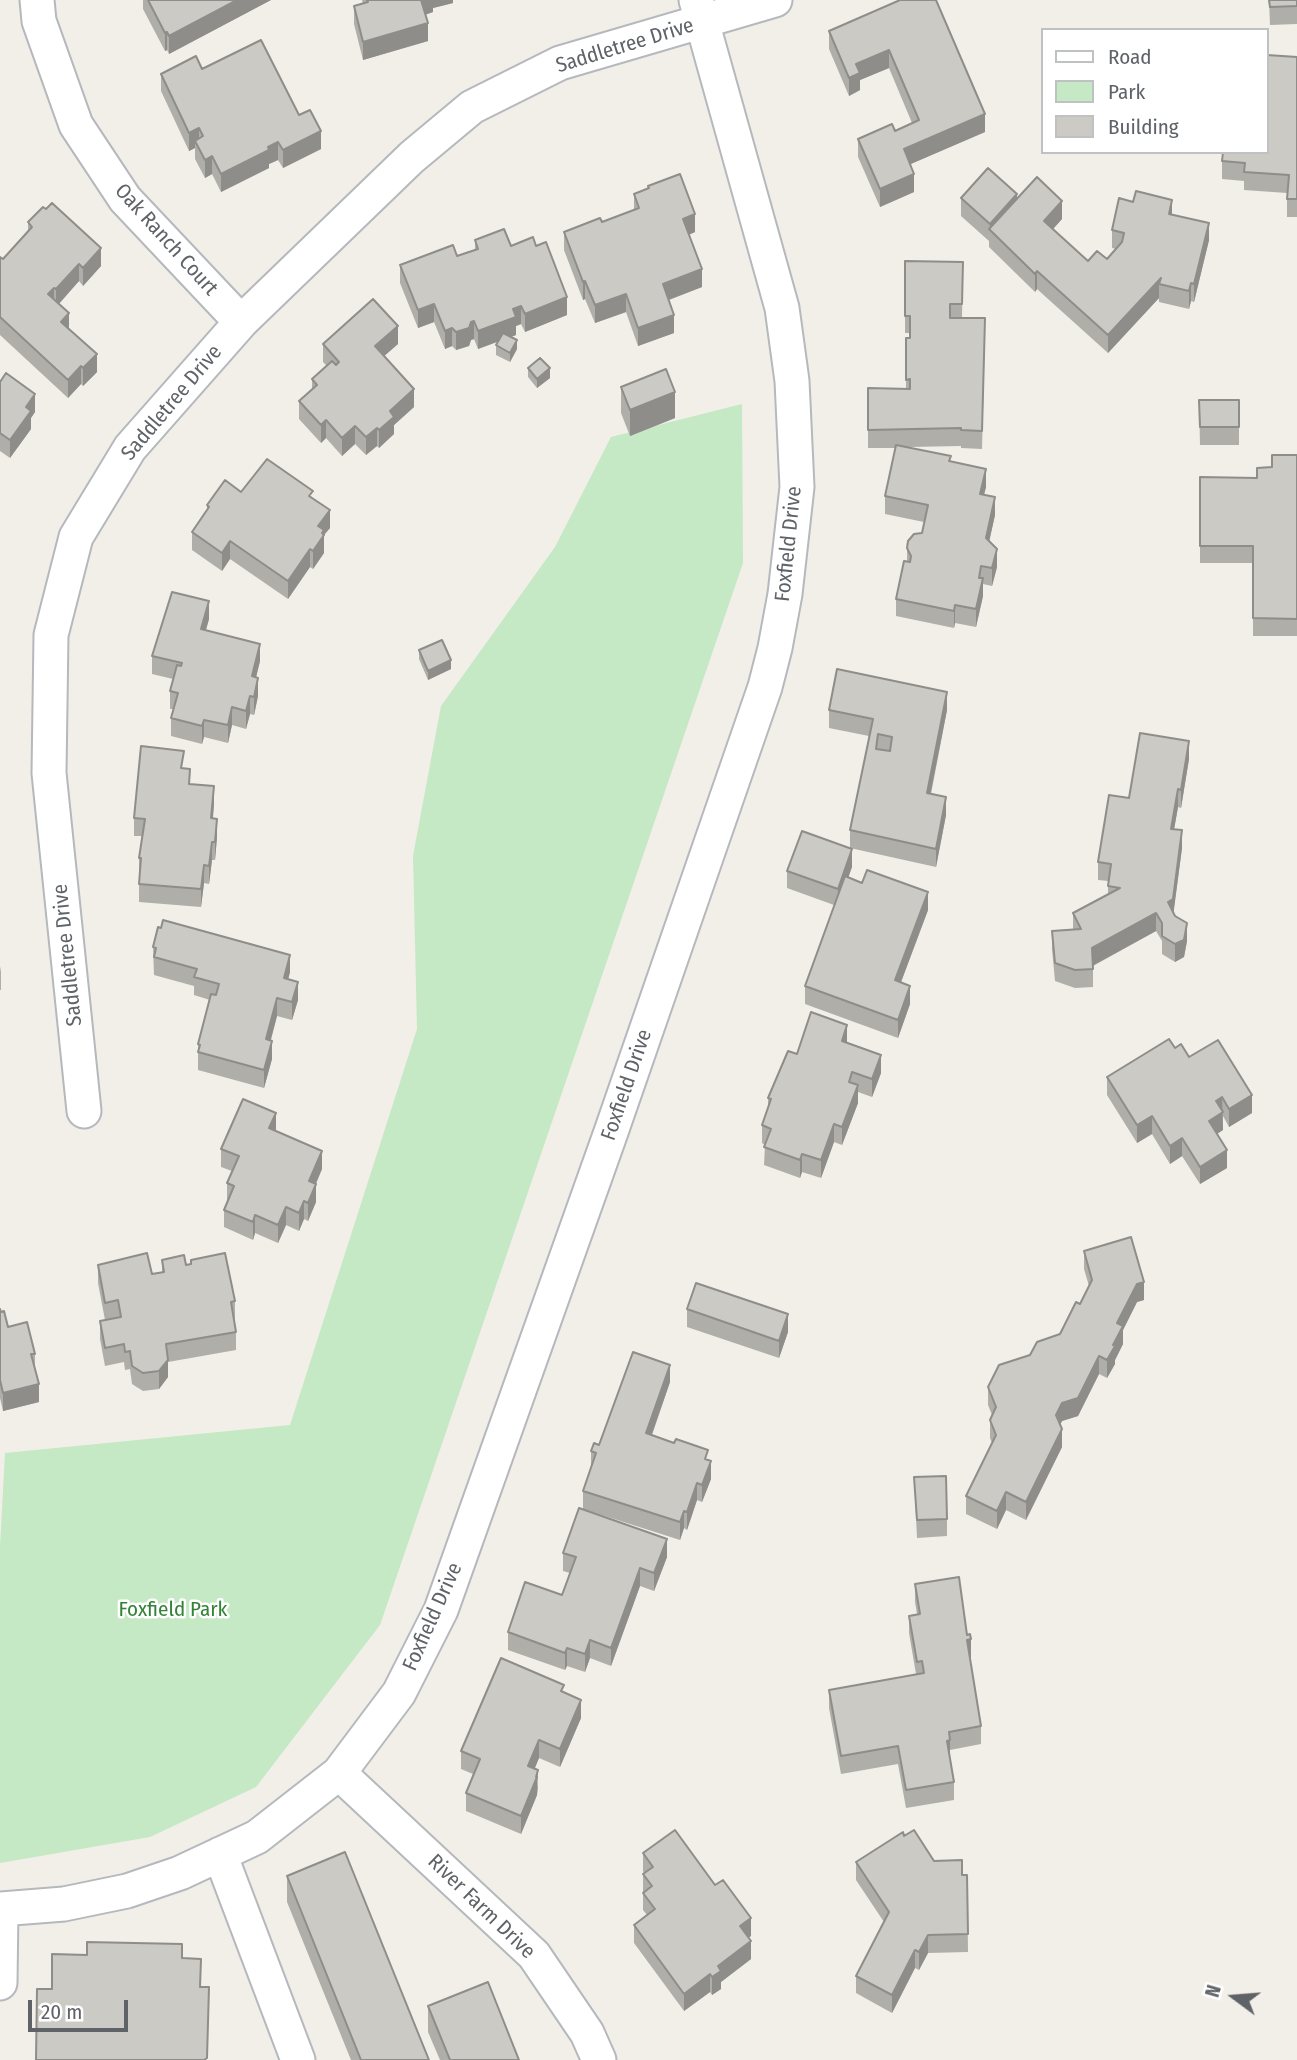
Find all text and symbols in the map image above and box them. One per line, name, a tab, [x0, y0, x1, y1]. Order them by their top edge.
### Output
street label: Saddletree Drive	[553, 13, 697, 79]
legend	[1042, 28, 1269, 154]
text: Road	[1108, 44, 1152, 70]
text: Park	[1108, 79, 1145, 105]
text: Building	[1108, 114, 1179, 140]
street label: Oak Ranch Court	[109, 179, 223, 301]
street label: Saddletree Drive	[116, 340, 228, 466]
street label: Foxfield Drive	[770, 485, 808, 603]
street label: Saddletree Drive	[48, 883, 88, 1027]
street label: Foxfield Drive	[596, 1026, 658, 1144]
street label: Foxfield Drive	[398, 1559, 468, 1675]
park label: Foxfield Park	[119, 1597, 227, 1623]
street label: River Farm Drive	[422, 1849, 540, 1965]
north arrow	[1199, 1962, 1269, 2032]
text: N	[1201, 1982, 1226, 2000]
scale bar	[32, 1986, 131, 2030]
text: 20 m	[41, 1999, 82, 2025]

